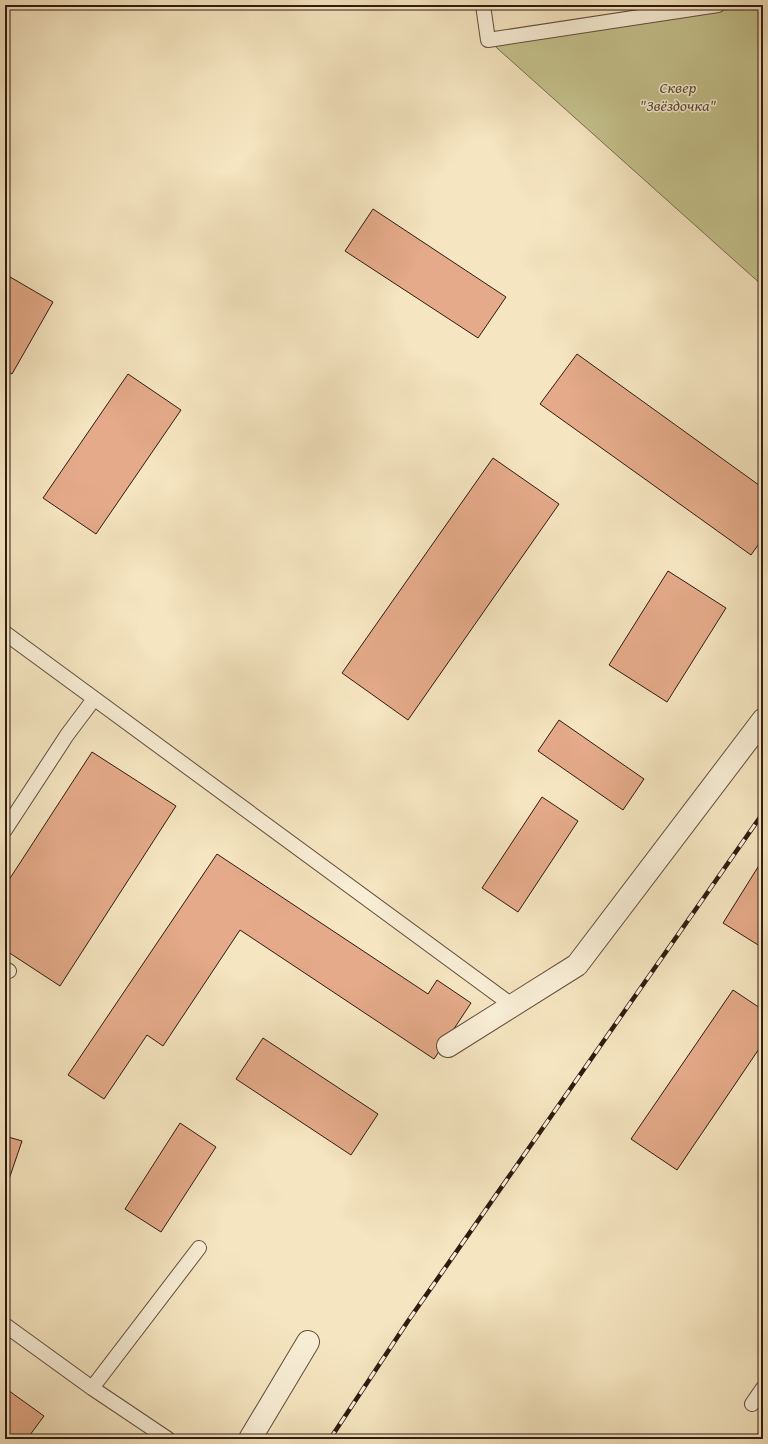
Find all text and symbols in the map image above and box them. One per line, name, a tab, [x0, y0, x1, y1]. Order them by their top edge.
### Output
park label: Сквер "Звёздочка"	[640, 75, 717, 117]

